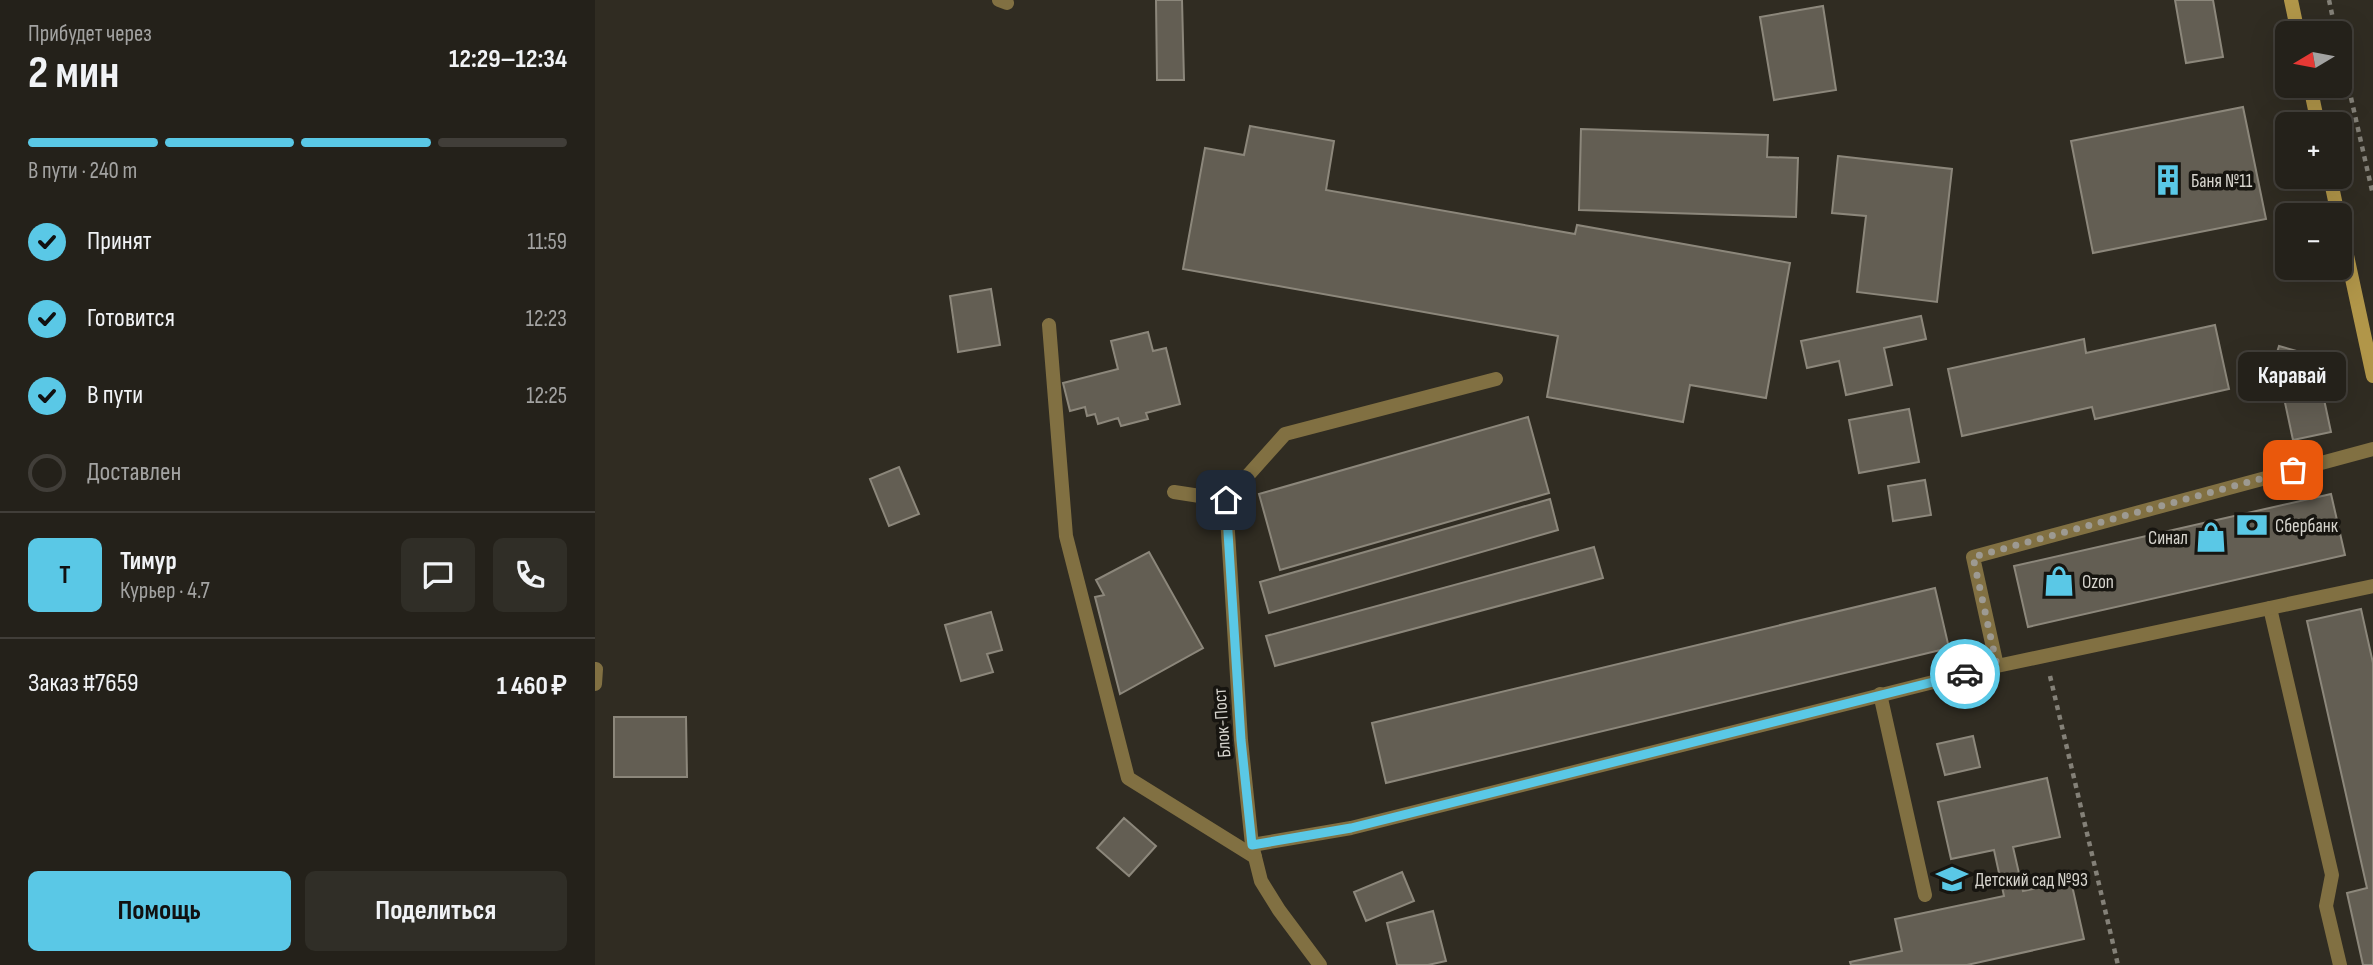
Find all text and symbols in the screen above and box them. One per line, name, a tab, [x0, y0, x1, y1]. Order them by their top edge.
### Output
text: Прибудет через	[28, 20, 152, 48]
north arrow	[2275, 21, 2352, 98]
map controls	[2275, 21, 2352, 280]
text: 12:29–12:34	[449, 44, 567, 75]
text: 2 мин	[28, 46, 119, 101]
button: +	[2275, 112, 2352, 189]
text: В пути · 240 m	[28, 157, 137, 185]
building icon: Баня №11	[2151, 163, 2185, 197]
place label: Баня №11	[2191, 170, 2253, 193]
button: −	[2275, 203, 2352, 280]
icon: check	[28, 223, 66, 261]
text: Принят	[87, 226, 152, 257]
text: 11:59	[527, 228, 567, 256]
icon: check	[28, 300, 66, 338]
text: Готовится	[87, 303, 175, 334]
text: 12:23	[526, 305, 567, 333]
callout: Каравай	[2239, 351, 2347, 400]
text: Каравай	[2258, 362, 2326, 390]
icon: check	[28, 377, 66, 415]
text: В пути	[87, 380, 143, 411]
text: 12:25	[526, 382, 567, 410]
pin	[2263, 440, 2323, 500]
icon: bag	[2274, 451, 2312, 489]
text: Доставлен	[87, 457, 181, 488]
pin	[1196, 470, 1256, 530]
icon: home	[1207, 481, 1245, 519]
bank icon: Сбербанк	[2235, 508, 2269, 542]
place label: Сбербанк	[2275, 515, 2339, 538]
shop icon: Синал	[2194, 520, 2228, 554]
place label: Синал	[2148, 527, 2188, 550]
button: chat	[401, 538, 475, 612]
button: phone	[493, 538, 567, 612]
text: Тимур	[120, 546, 177, 577]
text: Т	[59, 560, 71, 591]
shop icon: Ozon	[2042, 564, 2076, 598]
place label: Ozon	[2082, 571, 2114, 594]
text: Курьер · 4.7	[120, 577, 210, 605]
courier	[1930, 639, 2000, 709]
icon: car	[1946, 655, 1984, 693]
text: Заказ #7659	[28, 668, 139, 699]
text: 1 460 ₽	[497, 671, 567, 702]
street label: Блок-Пост	[1209, 687, 1236, 758]
school or university icon: Детский сад №93	[1935, 862, 1969, 896]
place label: Детский сад №93	[1975, 869, 2088, 892]
button: Помощь	[28, 871, 291, 951]
button: Поделиться	[305, 871, 567, 951]

